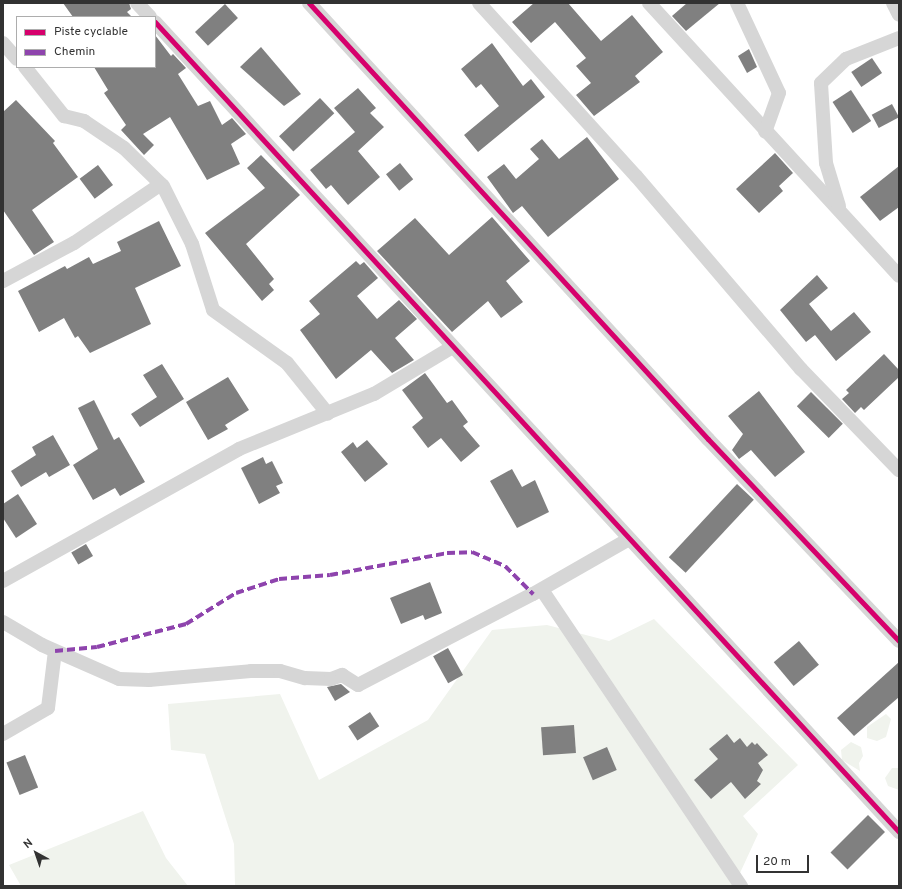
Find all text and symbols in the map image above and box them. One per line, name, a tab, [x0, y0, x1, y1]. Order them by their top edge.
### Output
legend	[16, 16, 156, 68]
text: Piste cyclable	[54, 24, 128, 40]
text: Chemin	[54, 44, 95, 60]
north arrow	[16, 833, 56, 873]
text: N	[21, 836, 36, 852]
scale bar	[758, 847, 811, 873]
text: 20 m	[763, 854, 791, 870]

